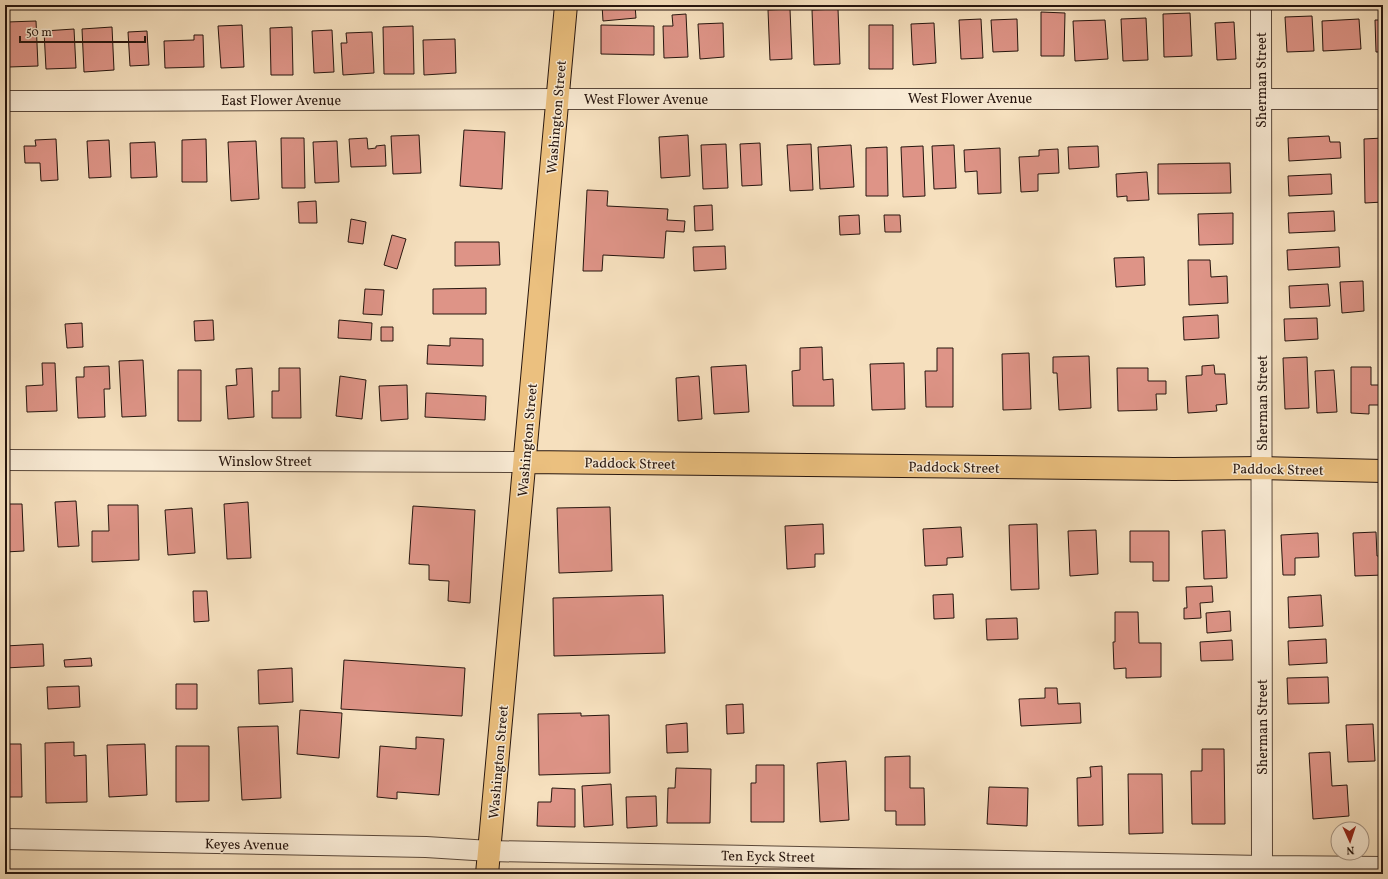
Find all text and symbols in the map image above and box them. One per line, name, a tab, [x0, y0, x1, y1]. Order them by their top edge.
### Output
scale bar	[20, 18, 145, 44]
text: 50 m	[26, 25, 52, 41]
street label: Sherman Street	[1253, 32, 1272, 128]
street label: Washington Street	[543, 59, 572, 175]
street label: West Flower Avenue	[908, 90, 1033, 109]
street label: West Flower Avenue	[584, 91, 709, 110]
street label: East Flower Avenue	[221, 92, 341, 111]
street label: Sherman Street	[1254, 355, 1273, 451]
street label: Washington Street	[514, 382, 543, 498]
street label: Winslow Street	[218, 453, 312, 472]
street label: Paddock Street	[584, 454, 676, 475]
street label: Paddock Street	[908, 458, 1000, 479]
street label: Paddock Street	[1232, 460, 1324, 481]
street label: Sherman Street	[1254, 679, 1273, 775]
street label: Washington Street	[485, 704, 514, 820]
north arrow	[1330, 821, 1370, 861]
street label: Keyes Avenue	[205, 835, 290, 856]
text: N	[1346, 842, 1355, 857]
street label: Ten Eyck Street	[721, 847, 815, 868]

